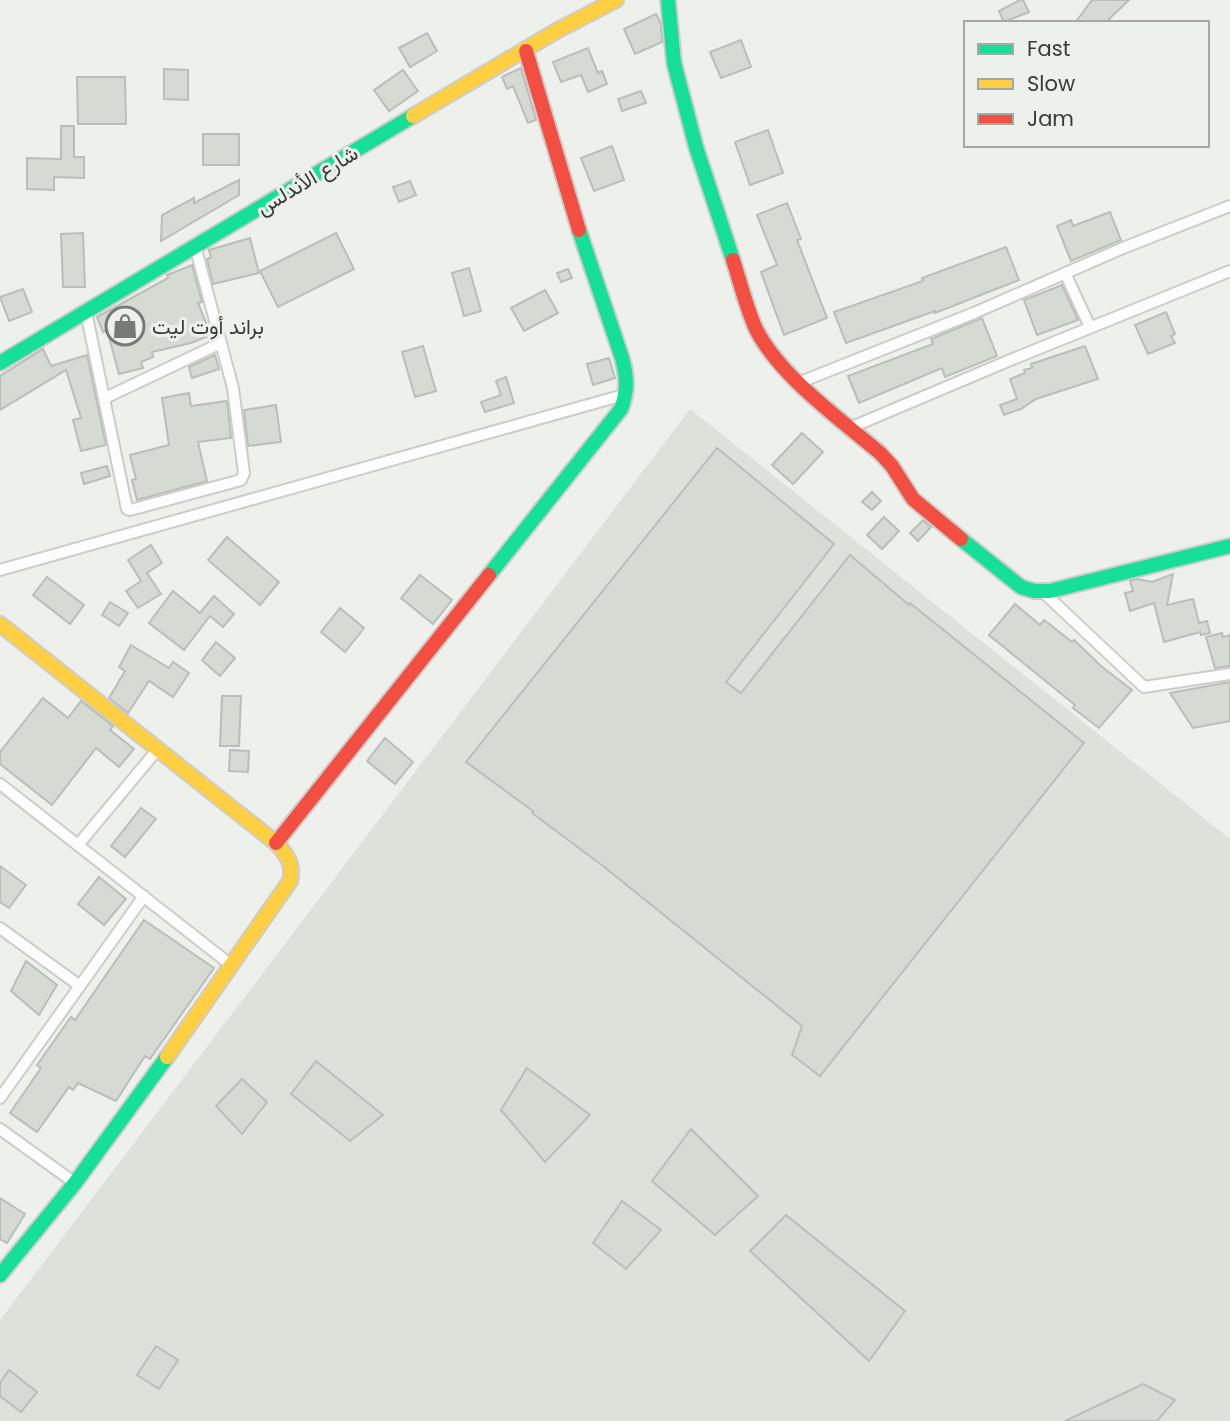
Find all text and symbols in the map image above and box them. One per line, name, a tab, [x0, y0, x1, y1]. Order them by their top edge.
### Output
legend	[964, 21, 1209, 147]
text: Fast	[1027, 34, 1070, 63]
text: Slow	[1027, 69, 1075, 98]
text: Jam	[1027, 104, 1074, 133]
street label: شارع الأندلس	[251, 138, 363, 222]
shop icon: براند أوت ليت	[104, 305, 146, 347]
place label: براند أوت ليت	[152, 312, 264, 341]

